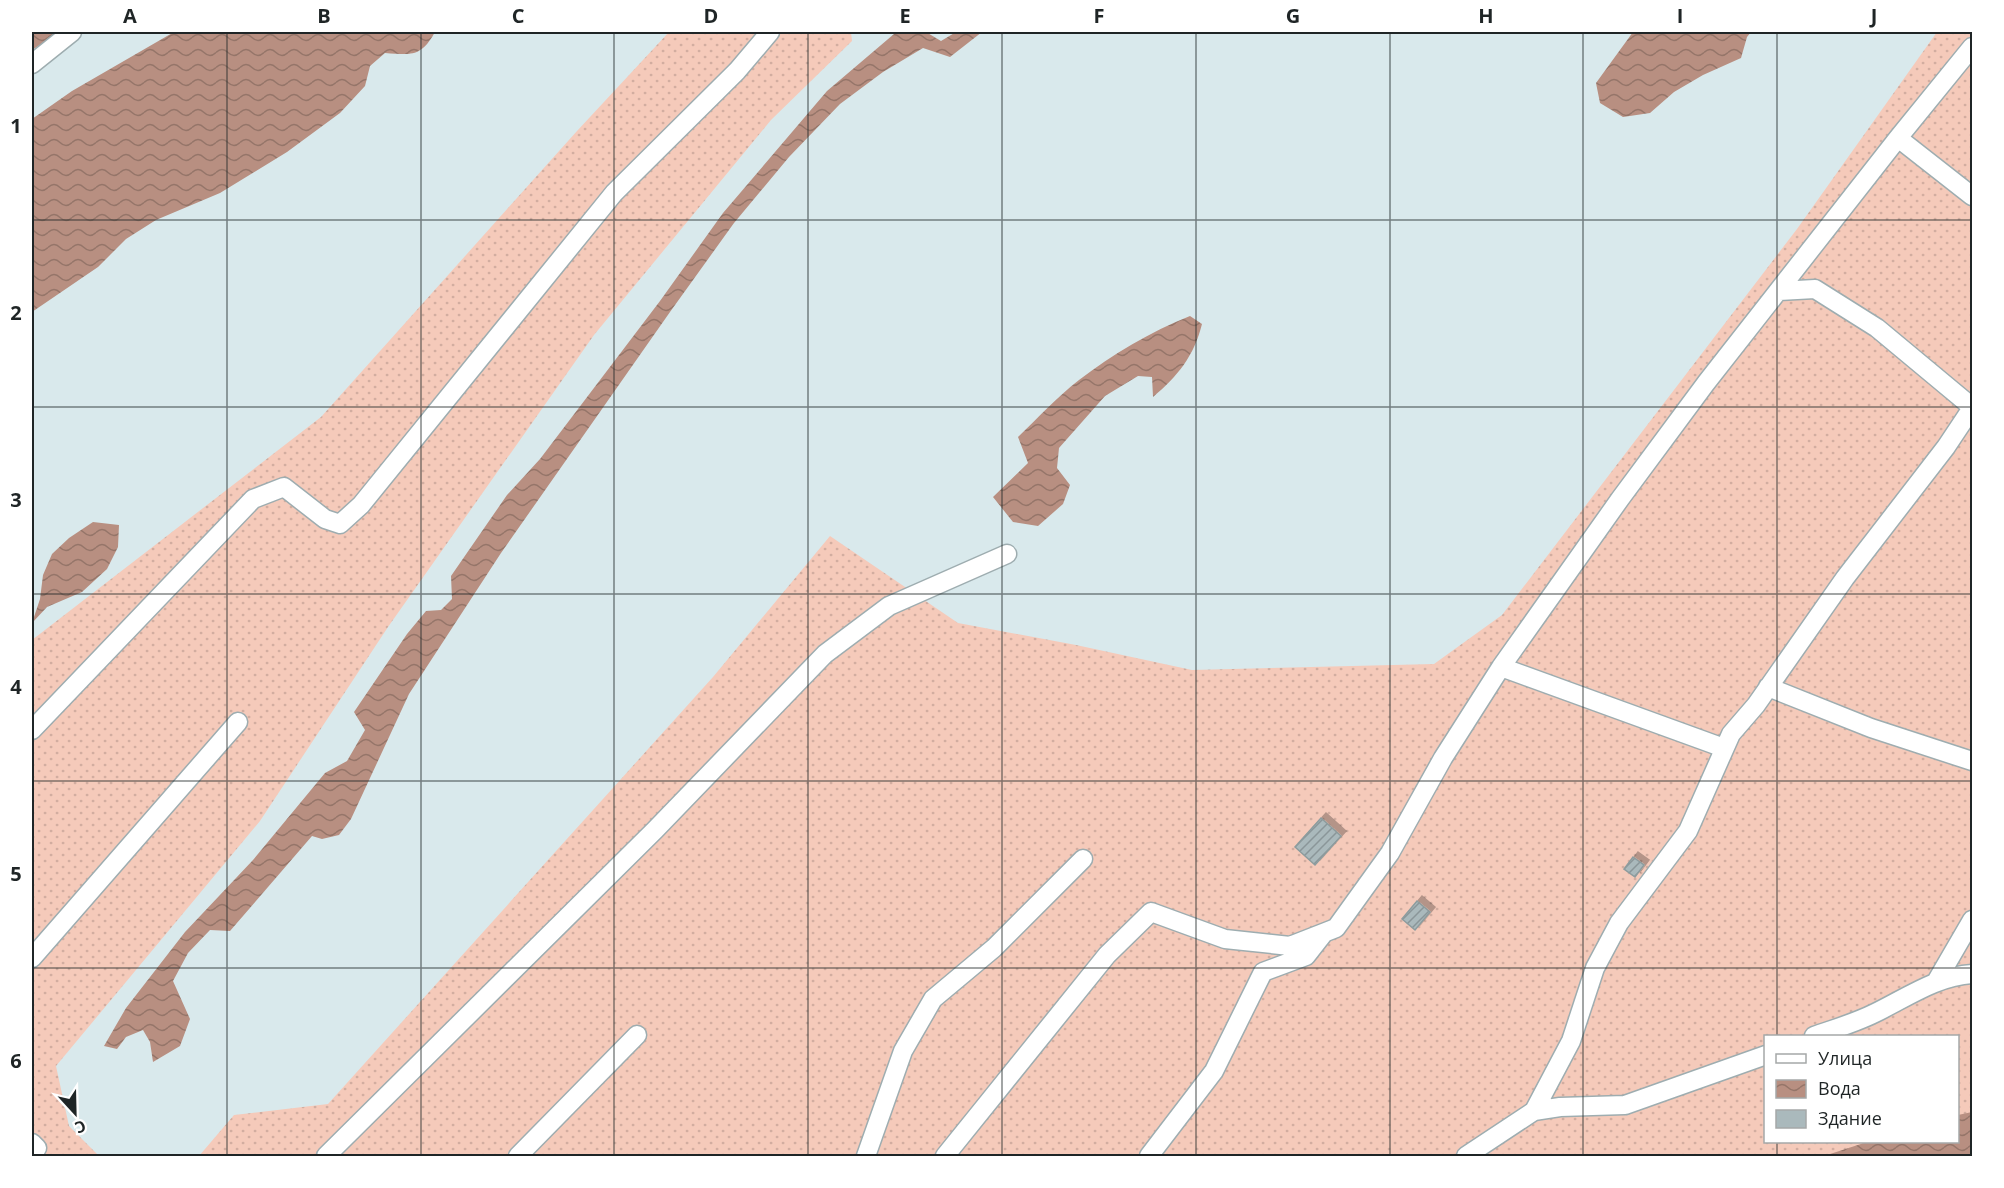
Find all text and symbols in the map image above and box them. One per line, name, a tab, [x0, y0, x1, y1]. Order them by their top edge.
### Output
text: A	[123, 2, 137, 29]
text: B	[317, 2, 331, 29]
text: C	[512, 2, 525, 29]
text: D	[704, 2, 718, 29]
text: E	[899, 2, 911, 29]
text: F	[1094, 2, 1104, 29]
text: G	[1286, 2, 1300, 29]
text: H	[1478, 2, 1494, 29]
text: I	[1677, 2, 1683, 29]
text: J	[1869, 2, 1877, 29]
text: 1	[10, 112, 22, 139]
text: 2	[10, 299, 22, 326]
text: 3	[10, 486, 22, 513]
text: 4	[10, 673, 22, 700]
text: 5	[10, 860, 22, 887]
legend	[1764, 1035, 1959, 1143]
text: Улица	[1818, 1046, 1872, 1070]
text: 6	[10, 1047, 22, 1074]
text: Вода	[1818, 1076, 1861, 1100]
north arrow	[45, 1083, 105, 1143]
text: Здание	[1818, 1106, 1882, 1130]
text: С	[72, 1115, 89, 1139]

